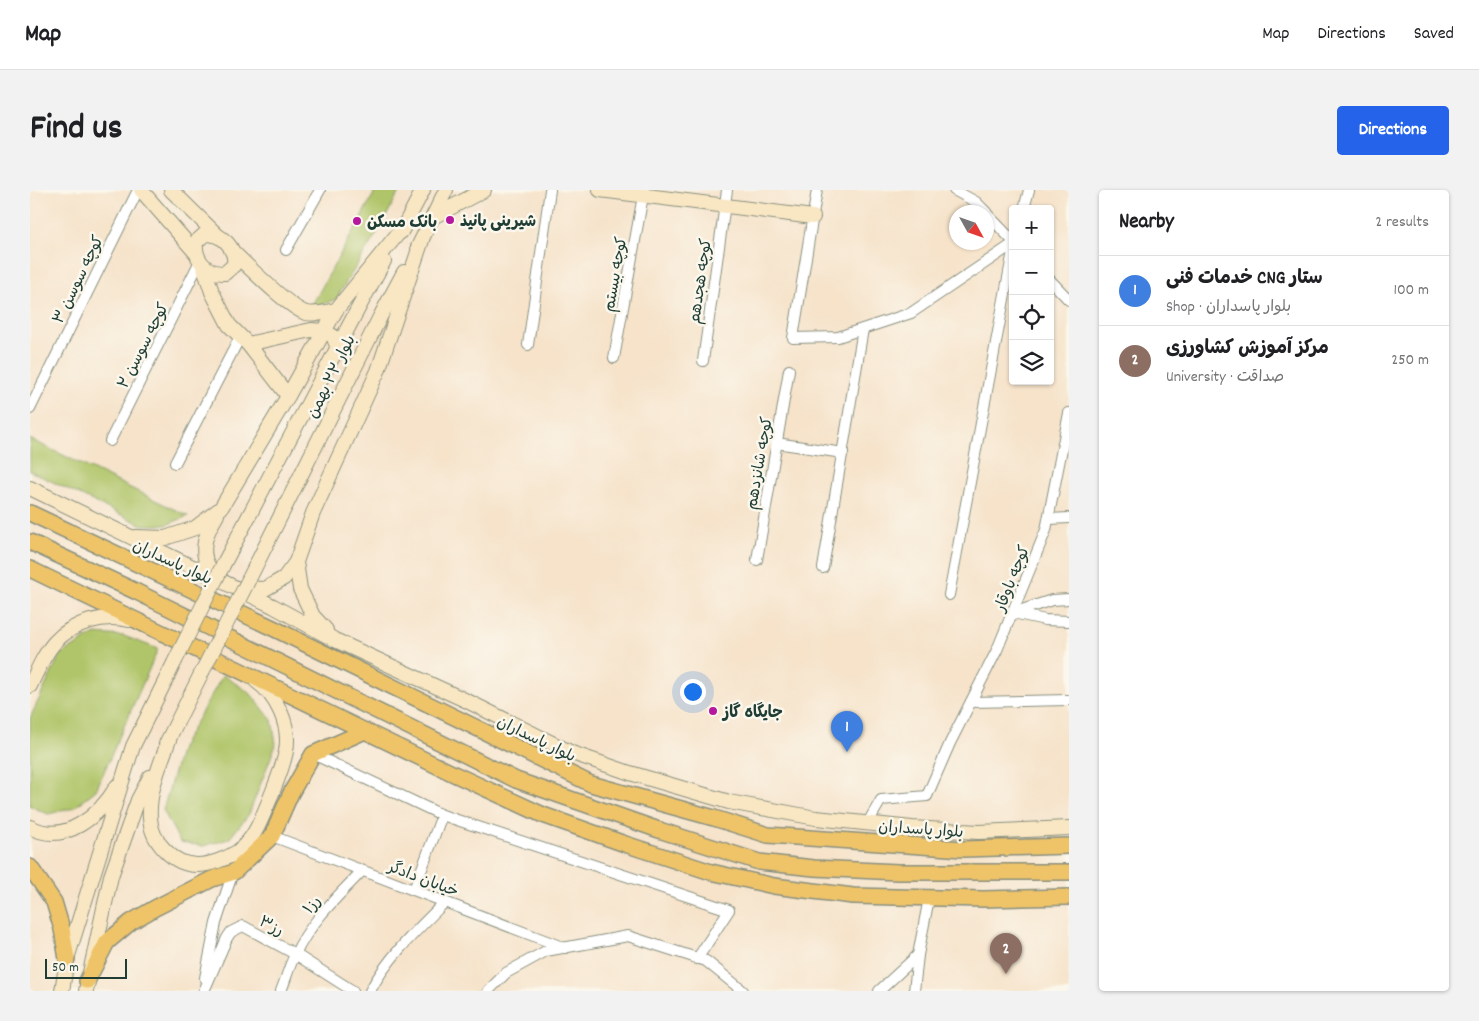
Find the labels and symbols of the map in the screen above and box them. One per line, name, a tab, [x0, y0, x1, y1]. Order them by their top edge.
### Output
north arrow	[949, 205, 994, 250]
place label: شیرینی پانیذ	[460, 211, 536, 234]
place label: بانک مسکن	[367, 212, 437, 235]
marker: شیرینی پانیذ	[444, 214, 456, 226]
marker: بانک مسکن	[351, 215, 363, 227]
street label: کوچه سوسن ۳	[48, 232, 111, 328]
street label: کوچه بیستم	[599, 235, 634, 314]
street label: کوچه هجدهم	[684, 237, 719, 326]
street label: کوچه سوسن ۲	[113, 299, 176, 393]
street label: بلوار ۲۲ بهمن	[302, 331, 362, 423]
street label: کوچه شانزدهم	[741, 415, 780, 512]
street label: بلوار پاسداران	[128, 535, 215, 592]
street label: کوچه باوقار	[989, 542, 1037, 617]
your location	[680, 679, 706, 705]
place label: جایگاه گاز	[721, 702, 783, 725]
marker: جایگاه گاز	[707, 705, 719, 717]
street label: بلوار پاسداران	[493, 711, 579, 769]
pin: 1	[831, 711, 863, 752]
street label: بلوار پاسداران	[877, 816, 964, 845]
street label: خیابان دادگر	[383, 856, 462, 904]
street label: رز۱	[298, 891, 328, 920]
street label: رز۳	[254, 911, 287, 943]
pin: 2	[990, 933, 1022, 974]
scale bar	[45, 956, 128, 979]

